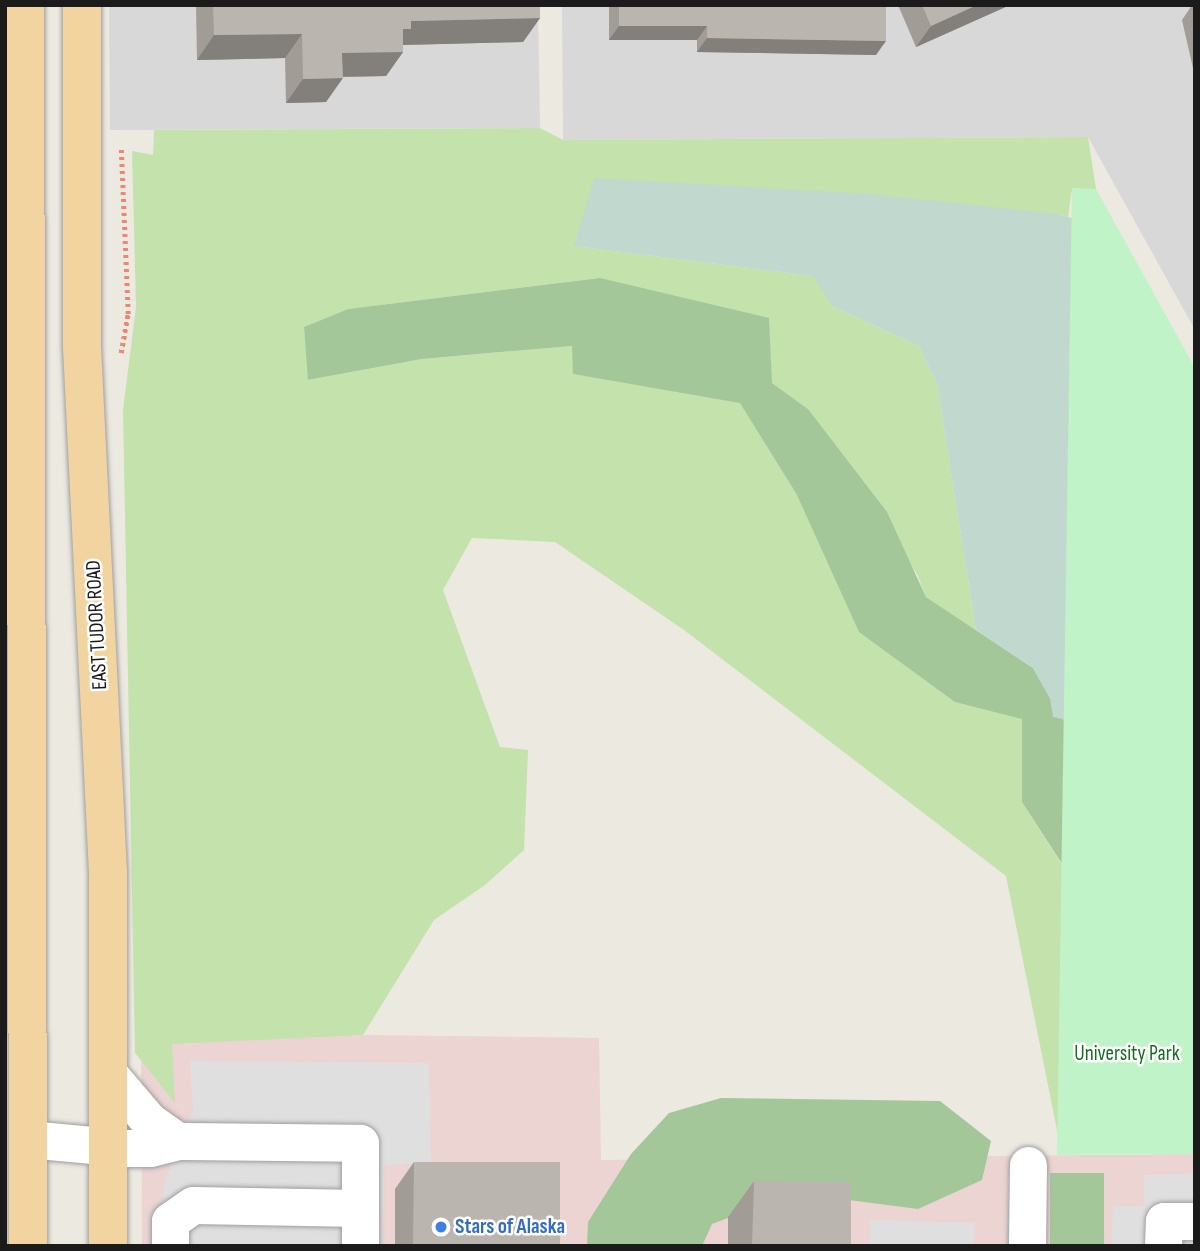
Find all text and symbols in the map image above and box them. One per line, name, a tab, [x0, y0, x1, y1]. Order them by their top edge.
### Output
street label: EAST TUDOR ROAD	[81, 559, 113, 691]
park label: University Park	[1074, 1041, 1180, 1067]
place label: Stars of Alaska	[455, 1214, 565, 1240]
marker: Stars of Alaska	[433, 1219, 449, 1235]

